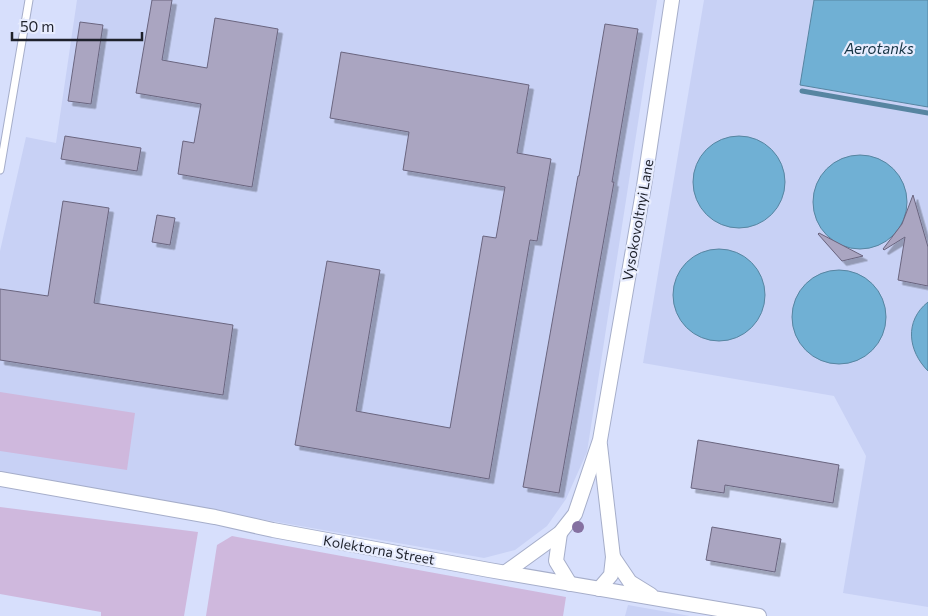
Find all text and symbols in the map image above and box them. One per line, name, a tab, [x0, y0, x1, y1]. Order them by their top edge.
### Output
scale bar	[12, 10, 142, 42]
text: 50 m	[20, 17, 54, 35]
water label: Aerotanks	[843, 39, 914, 57]
street label: Vysokovoltnyi Lane	[618, 158, 657, 282]
street label: Kolektorna Street	[322, 531, 436, 568]

